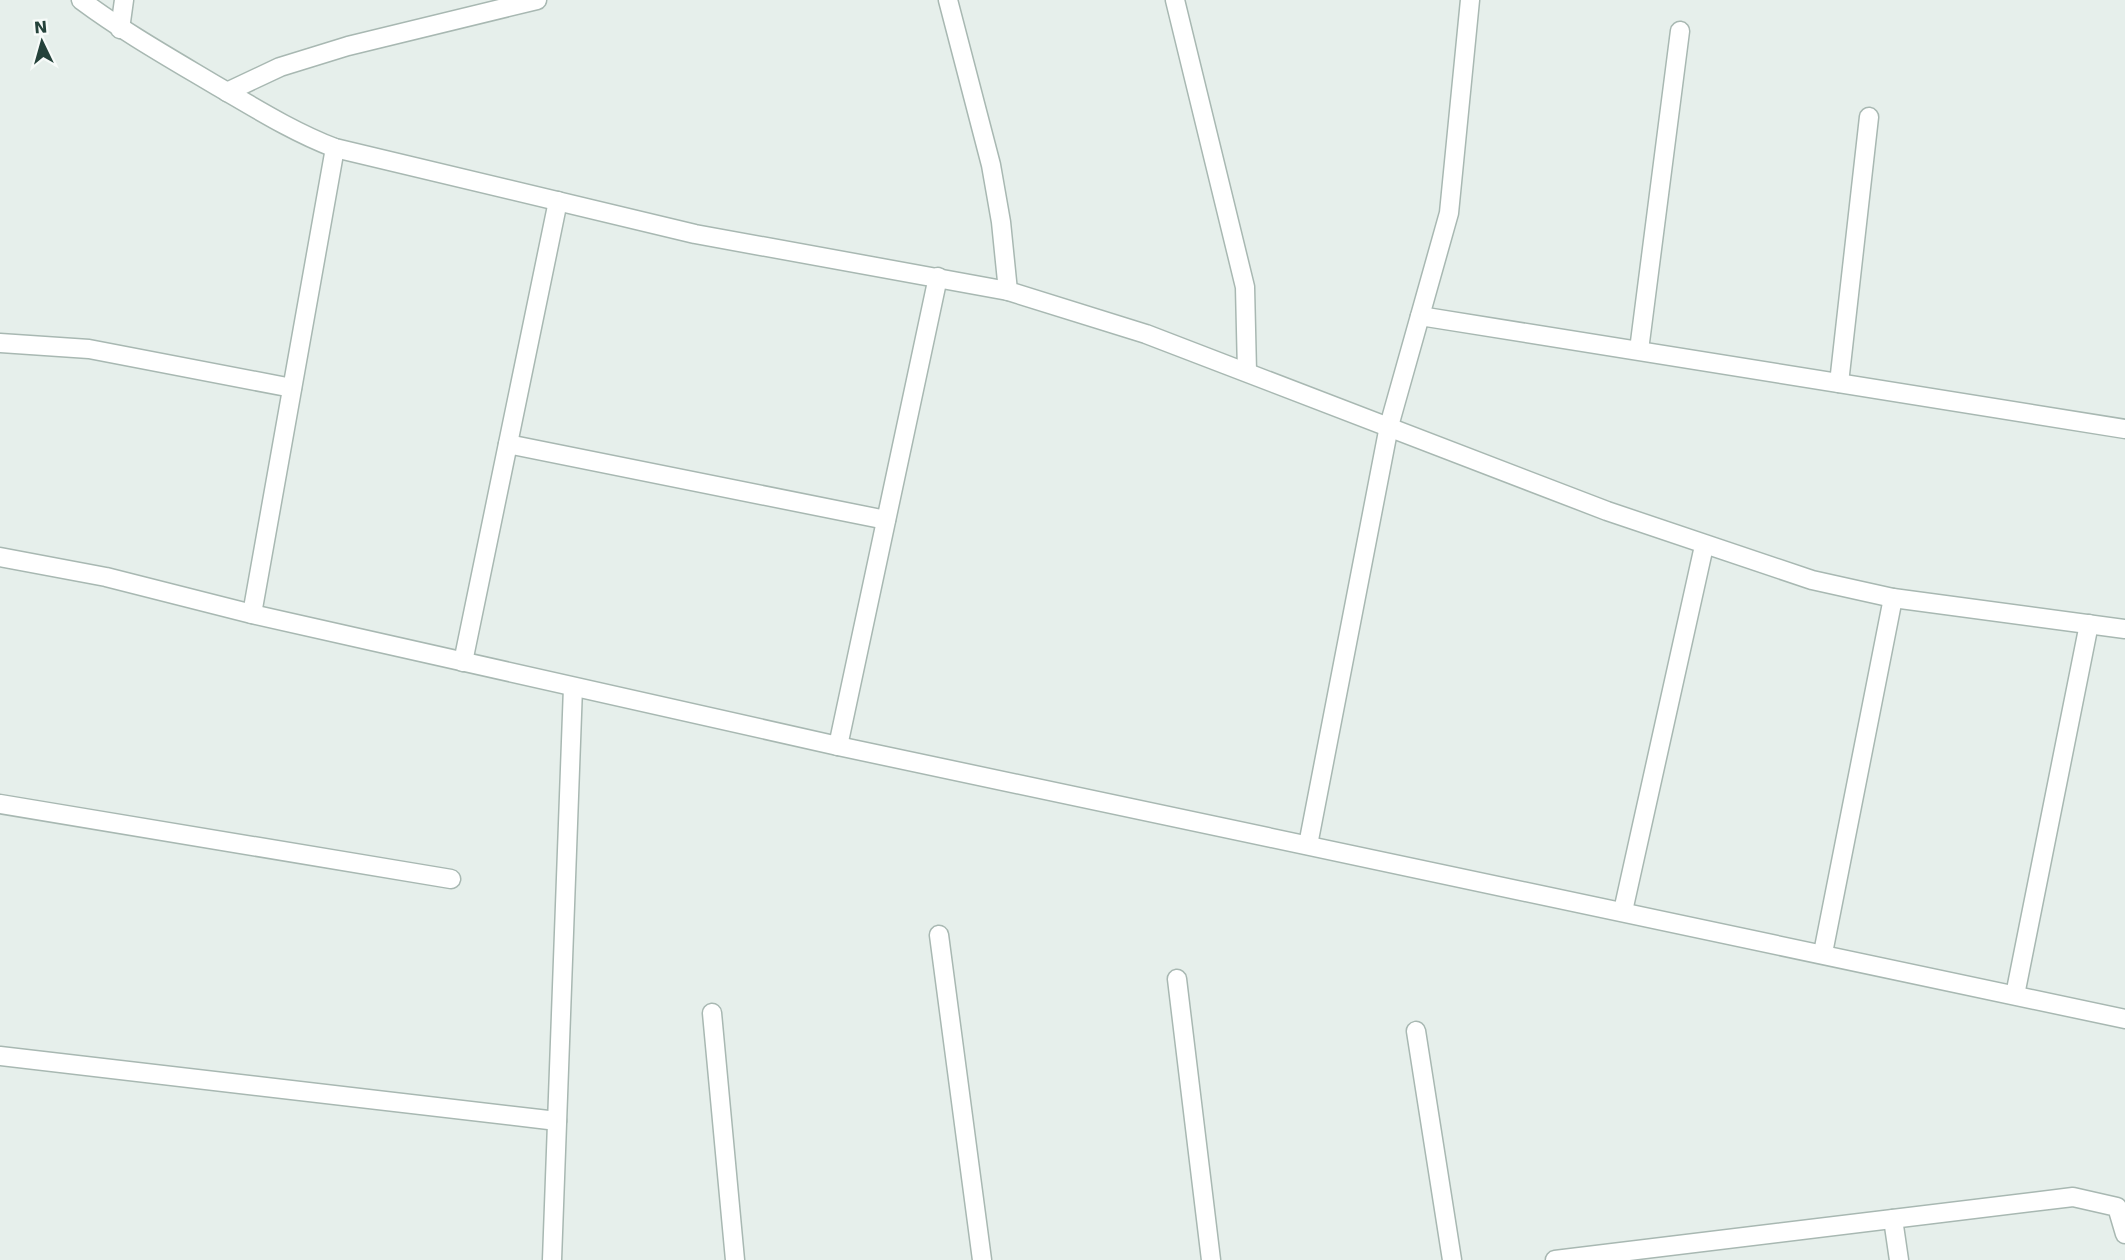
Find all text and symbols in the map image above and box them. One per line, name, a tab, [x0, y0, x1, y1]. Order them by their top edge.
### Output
north arrow	[12, 12, 72, 72]
text: N	[33, 18, 48, 38]

